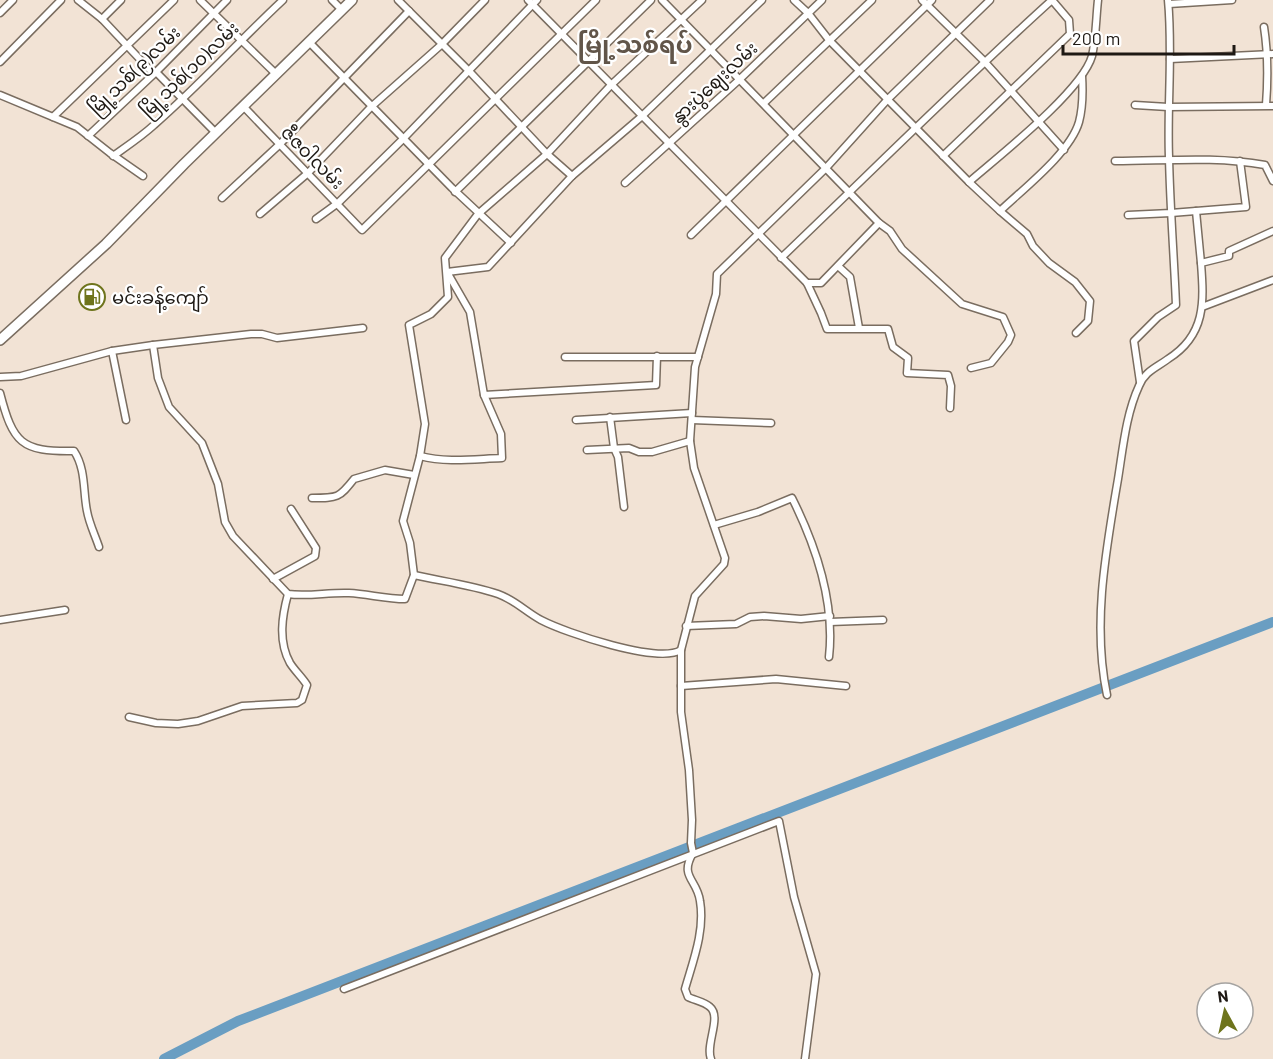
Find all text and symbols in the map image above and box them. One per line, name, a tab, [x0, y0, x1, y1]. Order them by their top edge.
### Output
street label: မြို့သစ်(၁၀)လမ်း	[134, 15, 246, 125]
scale bar	[1063, 18, 1234, 56]
street label: မြို့သစ်(၉)လမ်း	[82, 20, 188, 123]
text: 200 m	[1072, 27, 1120, 49]
district label: မြို့သစ်ရပ်	[577, 29, 693, 64]
street label: နွားပွဲဈေးလမ်း	[666, 36, 765, 131]
street label: ဇီဇဝါလမ်း	[277, 119, 351, 193]
fuel station icon: မင်းခန့်ကျော်	[77, 282, 107, 312]
place label: မင်းခန့်ကျော်	[112, 285, 209, 313]
north arrow	[1195, 981, 1255, 1041]
text: N	[1216, 986, 1229, 1006]

